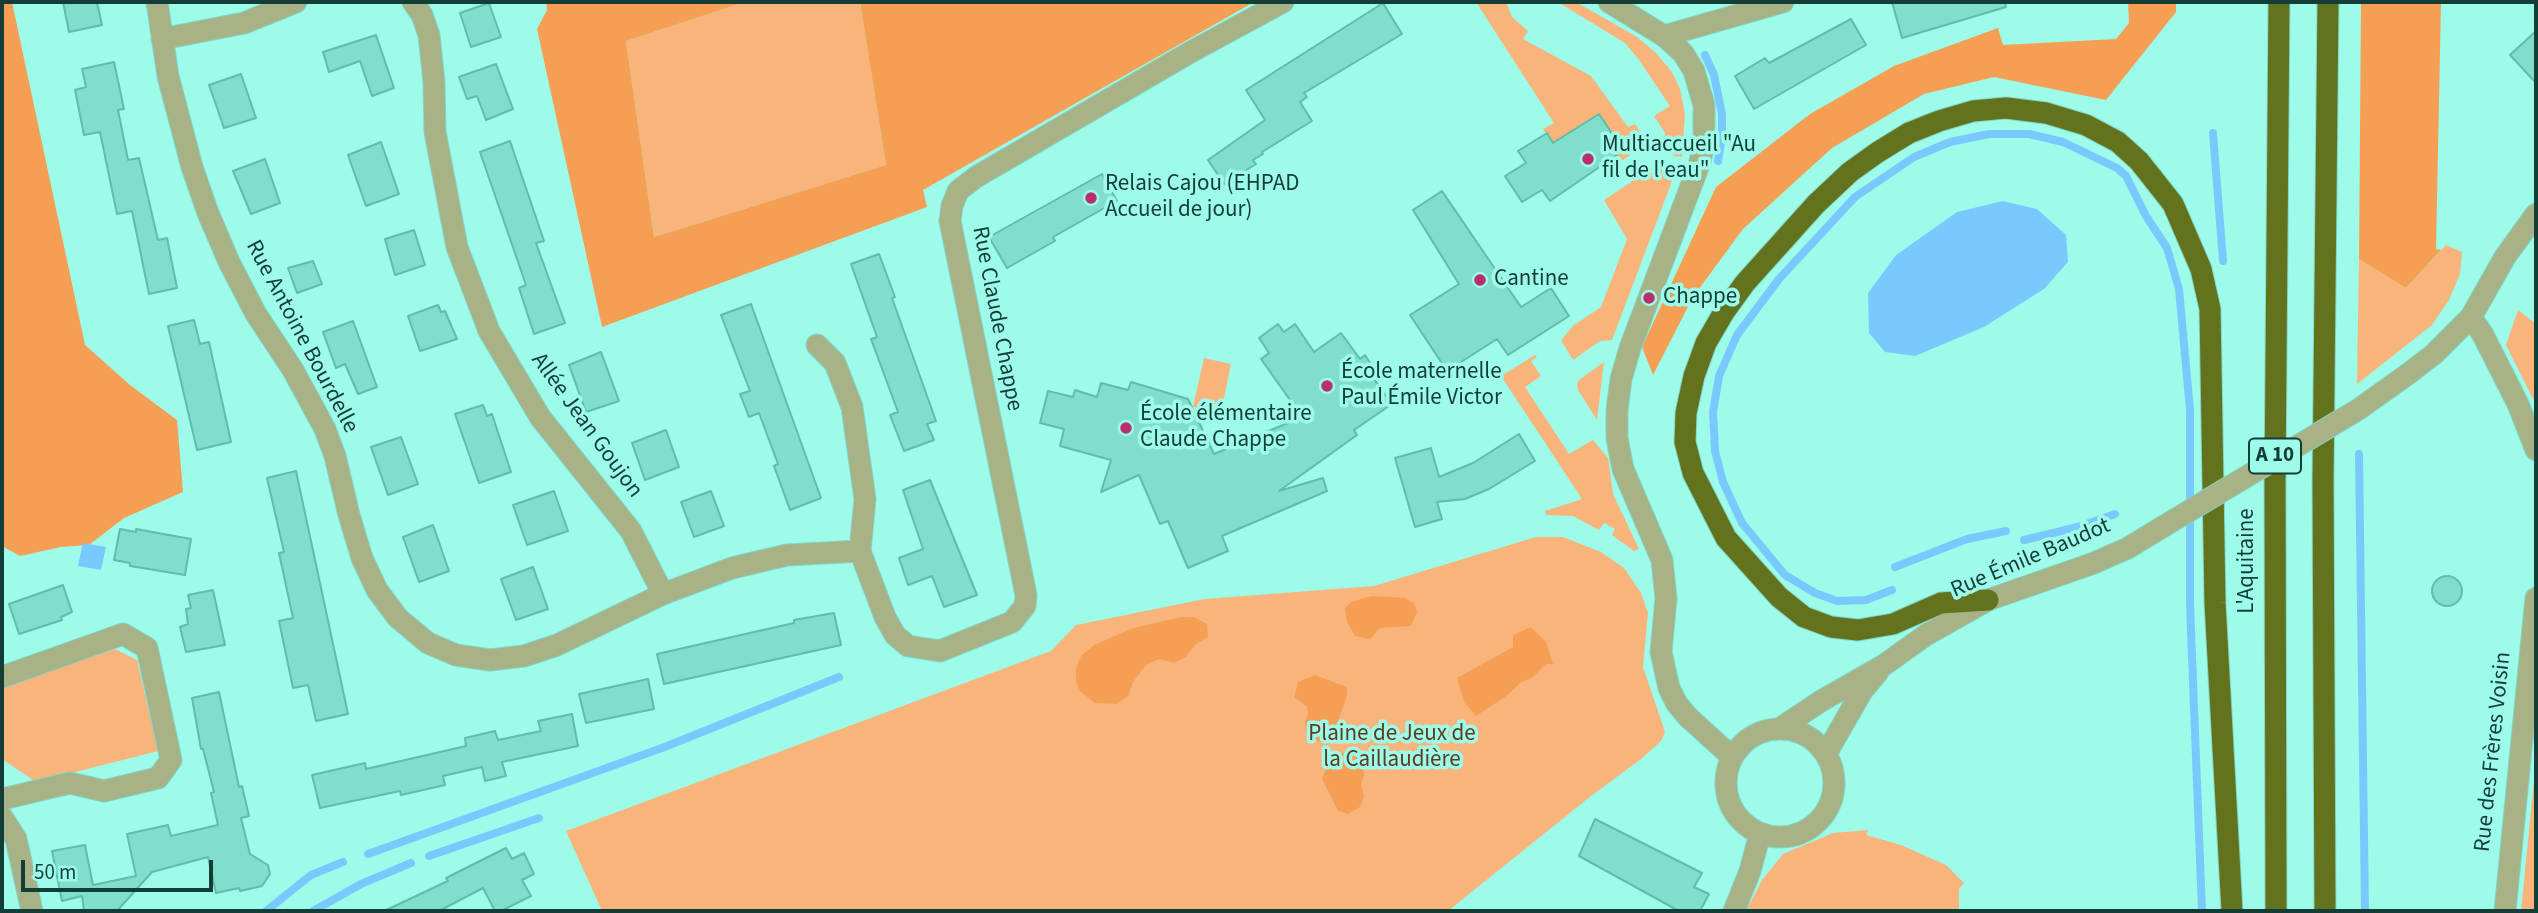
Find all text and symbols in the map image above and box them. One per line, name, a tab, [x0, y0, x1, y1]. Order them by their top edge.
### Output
place label: Multiaccueil "Au fil de l'eau"	[1602, 132, 1756, 186]
marker: Multiaccueil "Au fil de l'eau"	[1580, 151, 1596, 167]
place label: Relais Cajou (EHPAD Accueil de jour)	[1105, 171, 1299, 225]
marker: Relais Cajou (EHPAD Accueil de jour)	[1083, 190, 1099, 206]
street label: Rue Claude Chappe	[965, 224, 1027, 414]
street label: Rue Antoine Bourdelle	[238, 236, 364, 438]
place label: Cantine	[1494, 266, 1569, 294]
marker: Cantine	[1472, 272, 1488, 288]
place label: Chappe	[1663, 284, 1737, 312]
marker: Chappe	[1641, 290, 1657, 306]
street label: Allée Jean Goujon	[524, 348, 648, 504]
place label: École maternelle Paul Émile Victor	[1341, 359, 1502, 413]
marker: École maternelle Paul Émile Victor	[1319, 378, 1335, 394]
place label: École élémentaire Claude Chappe	[1140, 401, 1312, 455]
marker: École élémentaire Claude Chappe	[1118, 420, 1134, 436]
road number: A 10	[2249, 438, 2301, 474]
street label: L'Aquitaine	[2234, 508, 2262, 614]
street label: Rue Émile Baudot	[1947, 513, 2115, 605]
street label: Rue des Frères Voisin	[2470, 651, 2518, 853]
park label: Plaine de Jeux de la Caillaudière	[1308, 721, 1476, 775]
scale bar	[24, 846, 217, 890]
text: 50 m	[34, 857, 76, 887]

